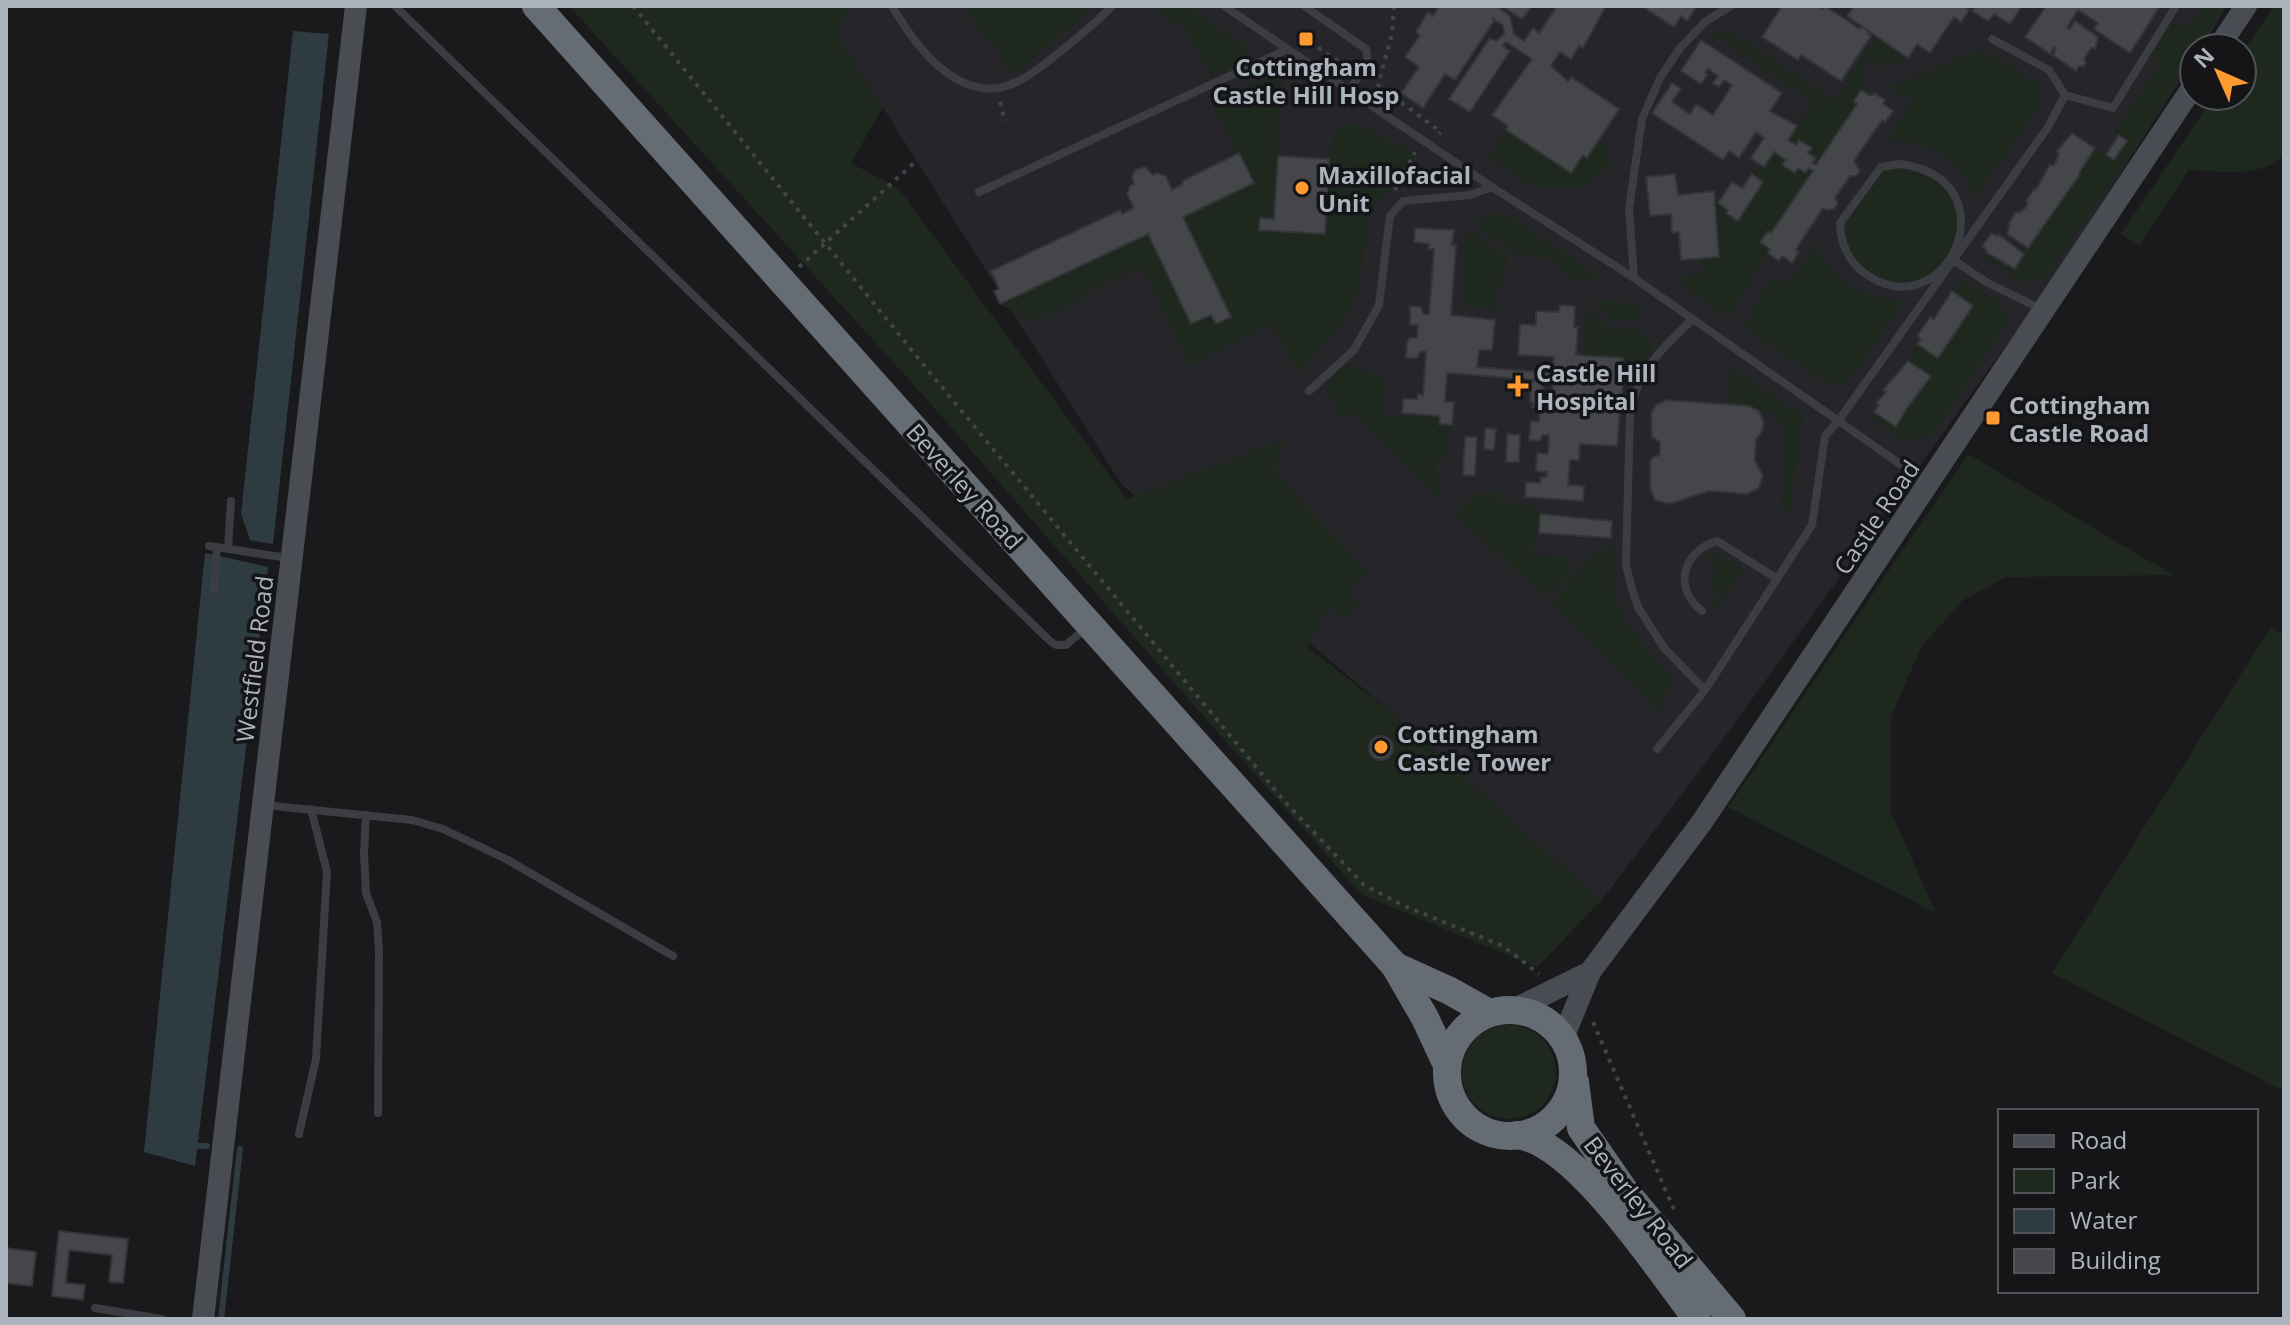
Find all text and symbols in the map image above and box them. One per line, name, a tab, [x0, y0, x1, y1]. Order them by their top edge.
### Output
marker: Cottingham Castle Hill Hosp	[1297, 30, 1315, 48]
north arrow	[2178, 32, 2258, 112]
text: N	[2186, 40, 2220, 74]
place label: Cottingham Castle Hill Hosp	[1213, 50, 1399, 111]
place label: Maxillofacial Unit	[1318, 158, 1471, 219]
marker: Maxillofacial Unit	[1293, 179, 1311, 197]
place label: Castle Hill Hospital	[1536, 356, 1656, 417]
marker: Castle Hill Hospital	[1507, 375, 1529, 397]
place label: Cottingham Castle Road	[2009, 388, 2150, 449]
marker: Cottingham Castle Road	[1984, 409, 2002, 427]
street label: Beverley Road	[899, 416, 1031, 556]
street label: Castle Road	[1826, 453, 1926, 581]
street label: Westfield Road	[227, 574, 281, 744]
place label: Cottingham Castle Tower	[1397, 717, 1551, 778]
marker: Cottingham Castle Tower	[1372, 738, 1390, 756]
legend	[1998, 1109, 2258, 1293]
text: Road	[2070, 1123, 2127, 1156]
street label: Beverley Road	[1577, 1129, 1701, 1275]
text: Park	[2070, 1163, 2121, 1196]
text: Water	[2070, 1203, 2138, 1236]
text: Building	[2070, 1243, 2161, 1276]

